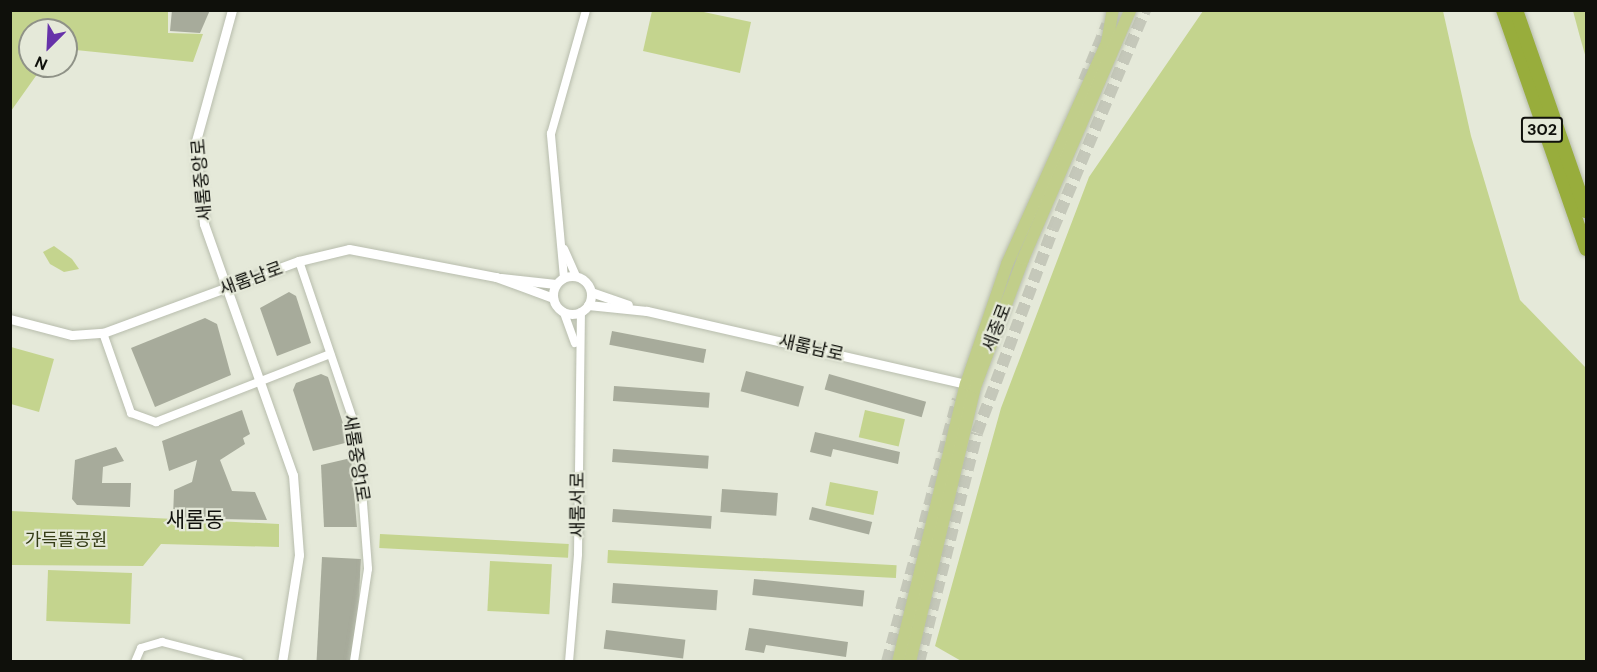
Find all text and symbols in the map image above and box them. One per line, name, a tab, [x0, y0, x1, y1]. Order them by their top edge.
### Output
north arrow	[18, 18, 78, 78]
text: N	[32, 51, 51, 75]
road number: 302	[1520, 117, 1564, 143]
street label: 새롬중앙로	[188, 138, 216, 222]
street label: 새롬남로	[216, 258, 286, 300]
street label: 세종로	[978, 301, 1016, 355]
street label: 새롬남로	[776, 330, 846, 366]
street label: 새롬중앙1로	[338, 413, 374, 503]
street label: 새롬서로	[567, 472, 589, 538]
district label: 새롬동	[166, 507, 224, 533]
park label: 가득뜰공원	[25, 529, 107, 551]

